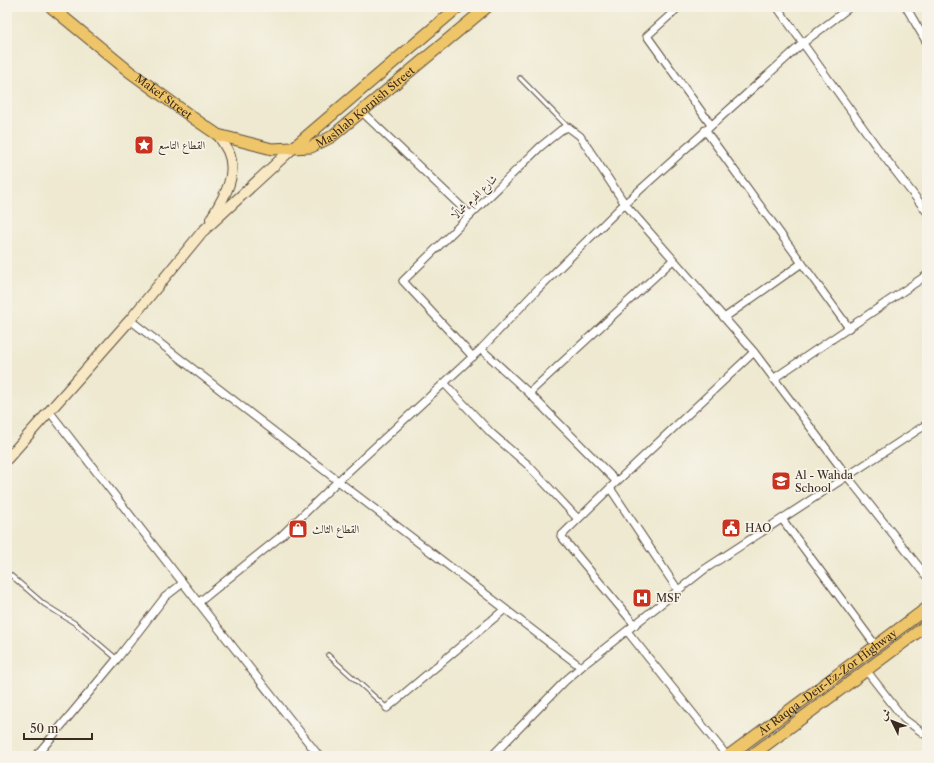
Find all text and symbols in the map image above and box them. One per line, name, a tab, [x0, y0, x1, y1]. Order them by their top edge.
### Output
street label: Mashlab Kornish Street	[313, 63, 418, 150]
street label: Makef Street	[132, 71, 195, 122]
place icon: القطاع التاسع	[133, 134, 155, 156]
place label: القطاع التاسع	[158, 138, 205, 155]
street label: شارع الهرم شمالًا	[447, 170, 502, 225]
place label: Al - Wahda School	[794, 468, 853, 495]
school or university icon: Al - Wahda School	[770, 470, 792, 492]
public building icon: HAO	[720, 517, 742, 539]
shop icon: القطاع الثالث	[287, 518, 309, 540]
place label: HAO	[745, 521, 771, 535]
place label: القطاع الثالث	[312, 522, 359, 539]
hospital icon: MSF	[631, 587, 653, 609]
place label: MSF	[656, 591, 681, 605]
street label: Ar Raqqa -Deir-Ez-Zor Highway	[755, 625, 900, 739]
north arrow	[872, 701, 912, 741]
text: ش	[876, 705, 894, 723]
scale bar	[24, 715, 92, 741]
text: 50 m	[30, 721, 59, 736]

